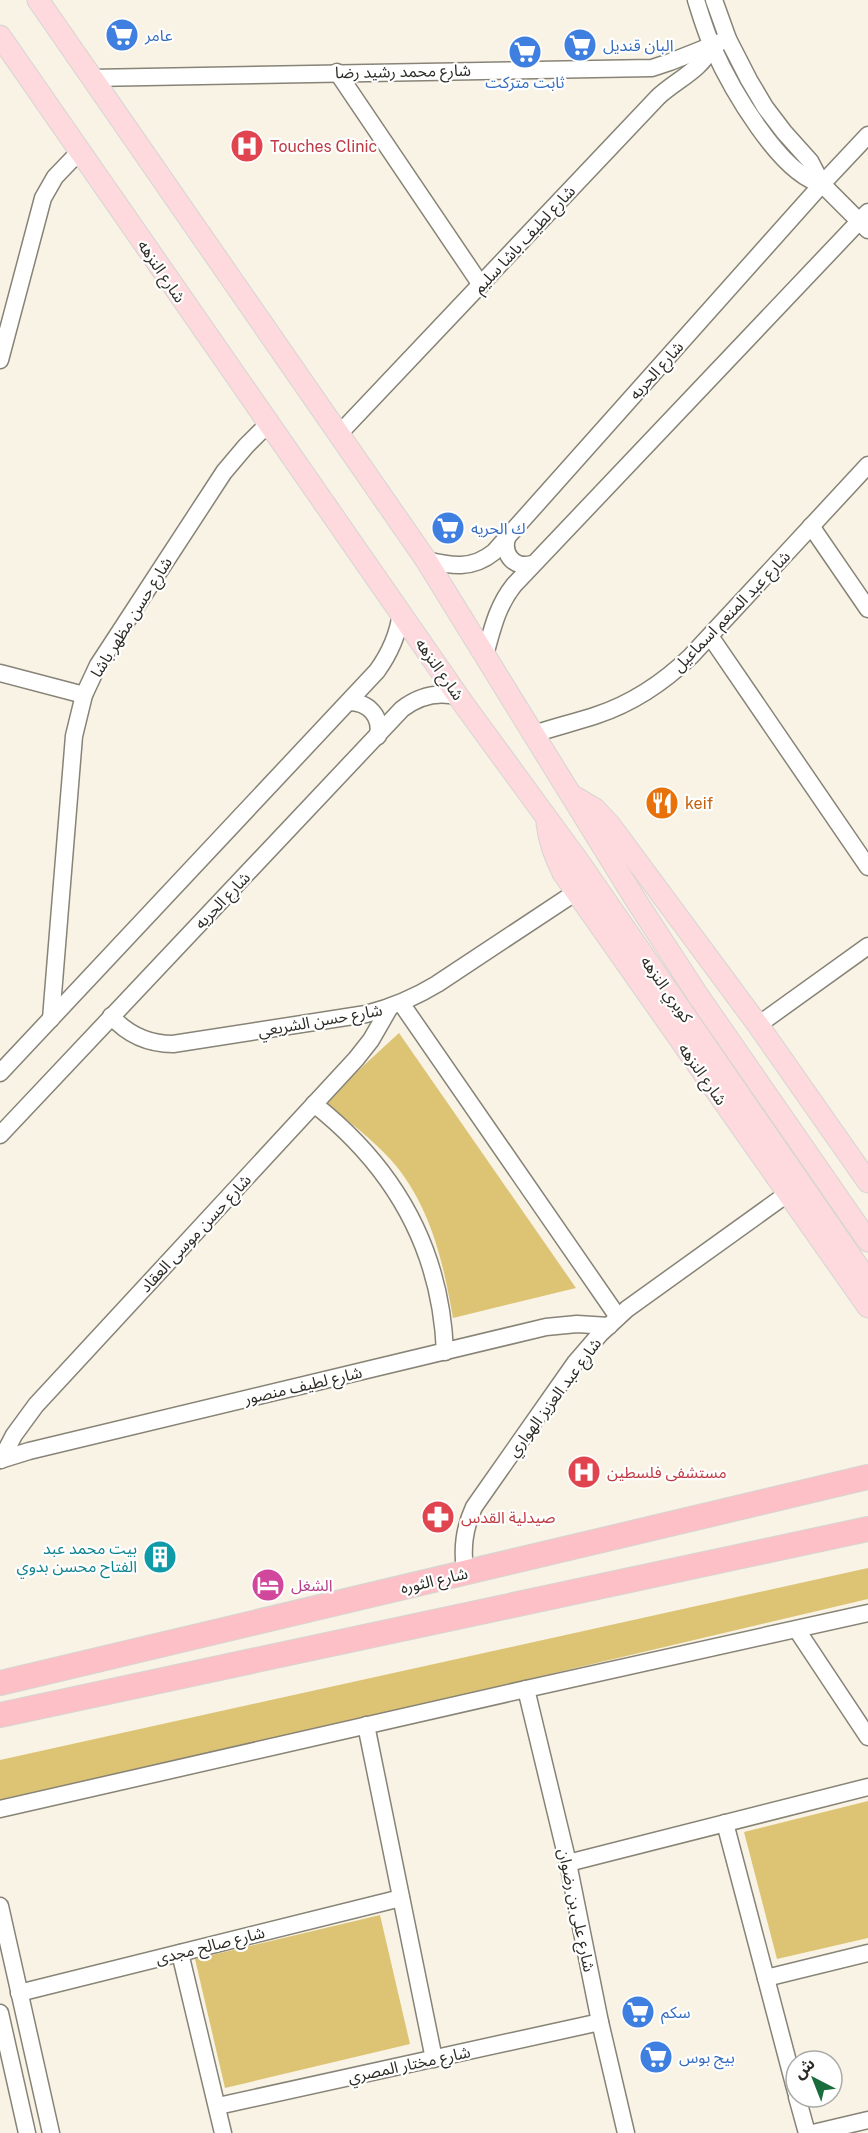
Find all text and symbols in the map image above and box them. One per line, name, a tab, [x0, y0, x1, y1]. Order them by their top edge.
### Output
supermarket icon: عامر	[104, 17, 140, 53]
place label: عامر	[144, 26, 172, 45]
supermarket icon: البان قنديل	[562, 27, 598, 63]
supermarket icon: ثابت متركت	[507, 34, 543, 70]
place label: البان قنديل	[603, 36, 674, 55]
street label: شارع محمد رشيد رضا	[335, 61, 471, 85]
place label: ثابت متركت	[485, 73, 565, 92]
hospital icon: Touches Clinic	[229, 128, 265, 164]
place label: Touches Clinic	[270, 137, 377, 156]
street label: شارع لطيف باشا سليم	[470, 182, 581, 299]
street label: شارع النزهه	[131, 236, 189, 308]
street label: شارع الحريه	[625, 337, 690, 405]
supermarket icon: ك الحريه	[430, 510, 466, 546]
place label: ك الحريه	[471, 519, 526, 538]
street label: شارع عبد المنعم اسماعيل	[669, 547, 796, 678]
street label: شارع حسن مظهر باشا	[87, 554, 179, 682]
street label: شارع النزهه	[409, 635, 468, 706]
restaurant icon: keif	[644, 785, 680, 821]
place label: keif	[685, 794, 713, 813]
street label: شارع الحريه	[191, 868, 256, 935]
street label: كوبري النزهه	[635, 952, 697, 1028]
street label: شارع حسن الشريعي	[256, 1000, 384, 1044]
street label: شارع النزهه	[672, 1040, 731, 1111]
street label: شارع حسن موسى العقاد	[136, 1170, 257, 1298]
street label: شارع عبد العزيز الهواري	[504, 1334, 608, 1462]
street label: شارع لطيف منصور	[241, 1363, 365, 1411]
hospital icon: مستشفى فلسطين	[566, 1454, 602, 1490]
place label: مستشفى فلسطين	[607, 1463, 727, 1482]
pharmacy icon: صيدلية القدس	[420, 1499, 456, 1535]
place label: صيدلية القدس	[461, 1508, 555, 1527]
place label: بيت محمد عبد الفتاح محسن بدوي	[16, 1539, 137, 1579]
building icon: بيت محمد عبد الفتاح محسن بدوي	[142, 1539, 178, 1575]
street label: شارع الثوره	[399, 1564, 470, 1600]
hotel icon: الشغل	[250, 1567, 286, 1603]
place label: الشغل	[291, 1576, 333, 1595]
street label: شارع على بن رضوان	[551, 1847, 599, 1974]
street label: شارع صالح مجدى	[154, 1923, 267, 1971]
supermarket icon: سكم	[620, 1994, 656, 2030]
place label: سكم	[661, 2003, 691, 2025]
supermarket icon: بيج بوس	[638, 2039, 674, 2075]
street label: شارع مختار المصري	[346, 2042, 473, 2090]
place label: بيج بوس	[679, 2048, 735, 2070]
north arrow	[784, 2049, 844, 2109]
text: ش	[790, 2054, 819, 2083]

